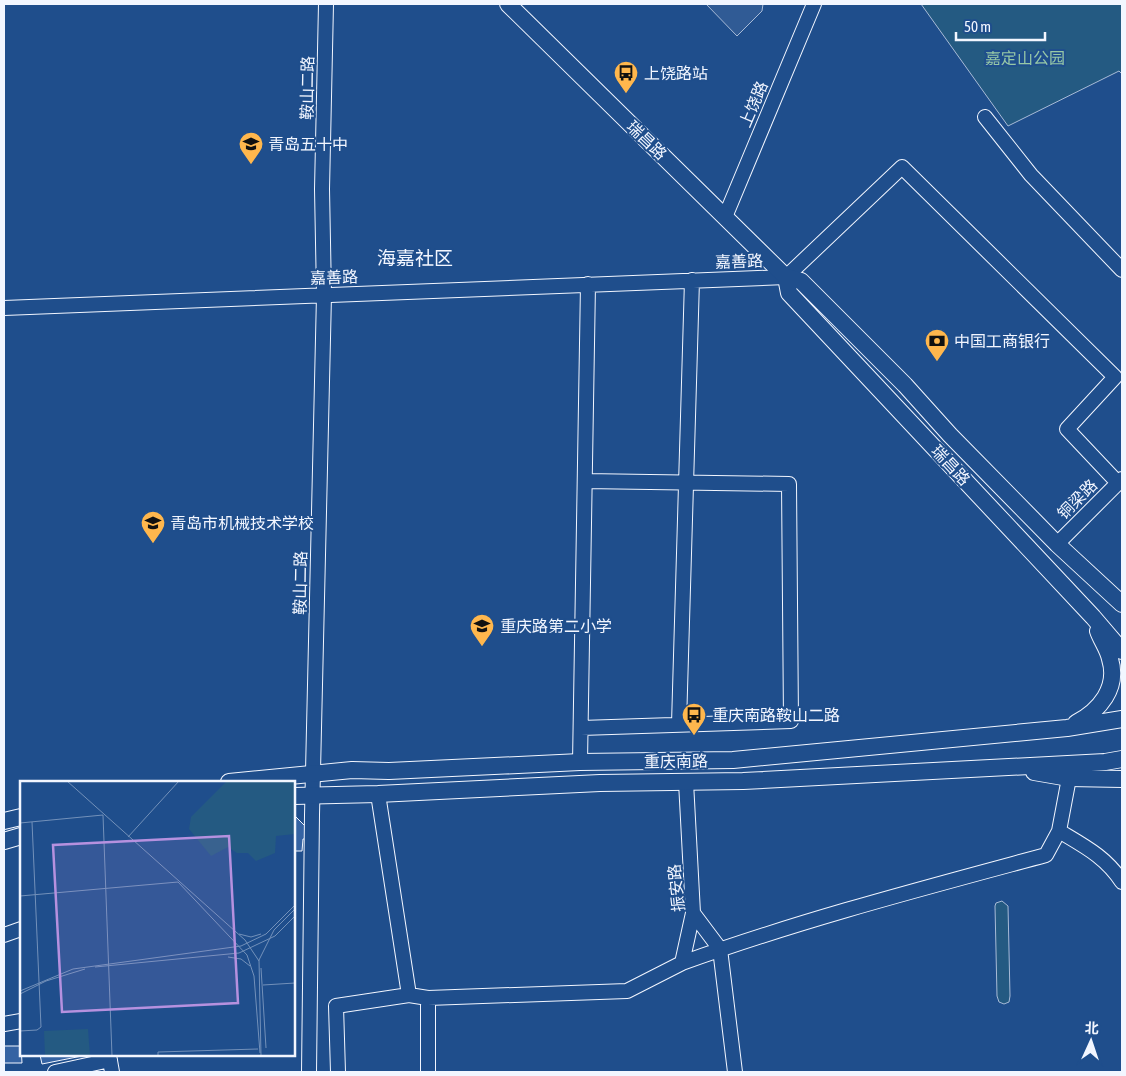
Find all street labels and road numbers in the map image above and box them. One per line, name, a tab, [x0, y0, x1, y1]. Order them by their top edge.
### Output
street label: 鞍山二路	[297, 56, 317, 120]
street label: 上饶路	[735, 78, 771, 130]
street label: 瑞昌路	[623, 117, 671, 163]
street label: 嘉善路	[715, 251, 763, 271]
street label: 嘉善路	[310, 267, 358, 287]
street label: 瑞昌路	[928, 441, 974, 489]
street label: 铜梁路	[1054, 476, 1100, 522]
street label: 鞍山二路	[290, 551, 310, 615]
street label: 重庆南路	[644, 751, 708, 771]
street label: 振安路	[665, 863, 687, 913]

